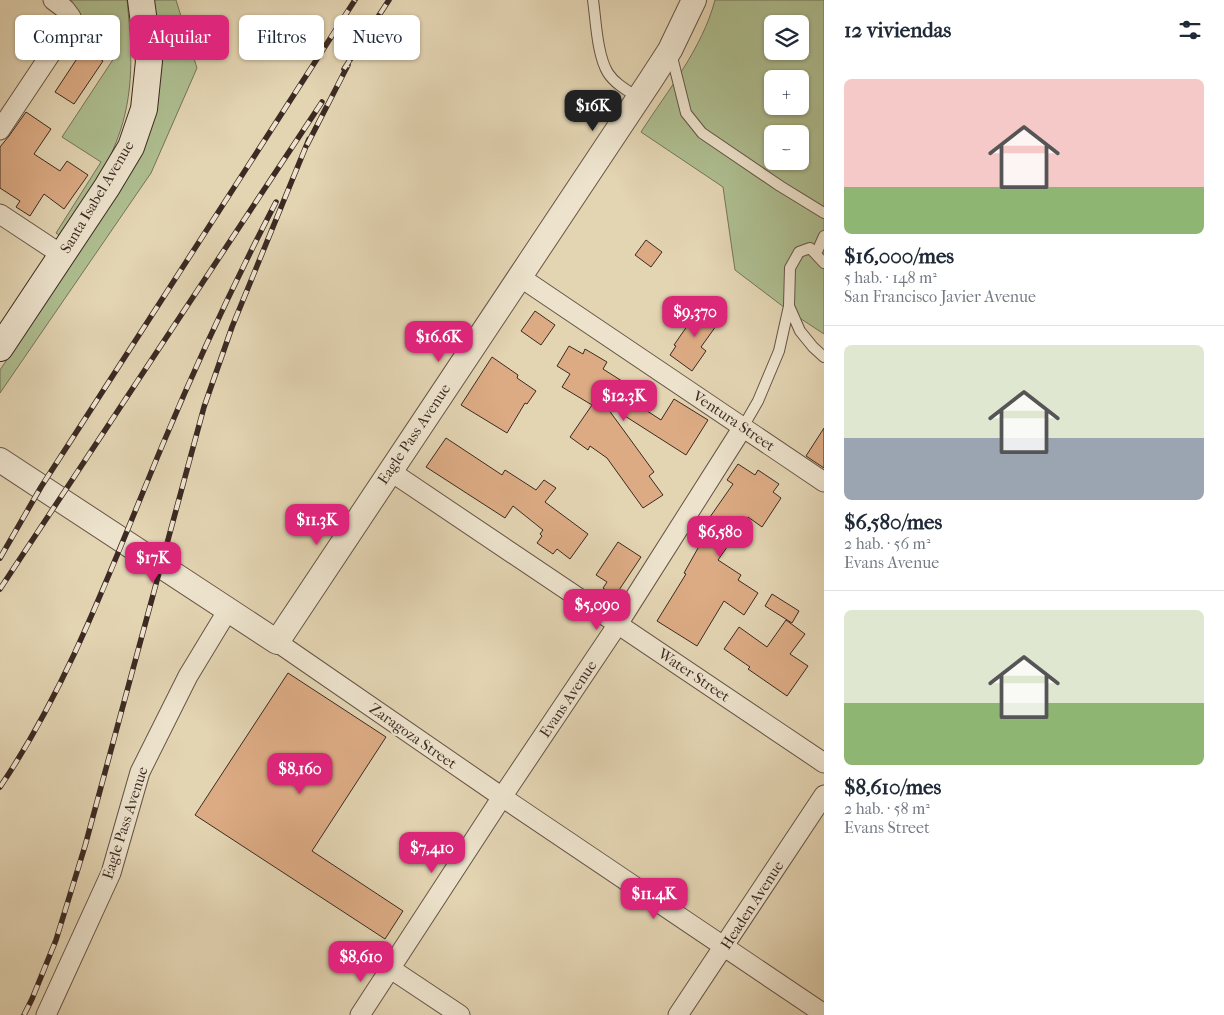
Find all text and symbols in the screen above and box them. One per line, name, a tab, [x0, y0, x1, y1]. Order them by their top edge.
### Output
chip: Comprar	[15, 15, 120, 60]
chip: Alquilar	[130, 15, 229, 60]
chip: Filtros	[239, 15, 324, 60]
chip: Nuevo	[334, 15, 420, 60]
map controls	[764, 15, 809, 170]
button: layers	[764, 15, 809, 60]
icon: filters	[1176, 16, 1204, 44]
text: 12 viviendas	[844, 18, 951, 42]
button: +	[764, 70, 809, 115]
pin: $16K	[563, 90, 623, 132]
text: $16K	[576, 96, 610, 115]
icon: home	[979, 112, 1069, 202]
button: −	[764, 125, 809, 170]
street label: Santa Isabel Avenue	[56, 137, 138, 257]
text: $16,000/mes	[844, 244, 954, 268]
text: 5 hab. · 148 m²	[844, 268, 937, 287]
text: San Francisco Javier Avenue	[844, 287, 1036, 306]
pin: $9,370	[654, 296, 736, 338]
text: $9,370	[673, 302, 717, 321]
pin: $16.6K	[398, 320, 480, 363]
text: $16.6K	[416, 327, 462, 346]
icon: home	[979, 377, 1069, 467]
street label: Eagle Pass Avenue	[374, 380, 455, 488]
pin: $12.3K	[583, 380, 665, 422]
text: $12.3K	[602, 386, 646, 405]
street label: Ventura Street	[689, 386, 779, 455]
pin: $11.3K	[276, 504, 358, 546]
text: $11.3K	[296, 510, 338, 529]
text: $6,580/mes	[844, 510, 942, 534]
pin: $6,580	[679, 516, 761, 558]
text: $6,580	[698, 522, 742, 541]
text: 2 hab. · 56 m²	[844, 534, 930, 553]
pin: $17K	[123, 542, 183, 584]
text: $17K	[136, 548, 170, 567]
text: Evans Avenue	[844, 553, 939, 572]
pin: $5,090	[556, 588, 638, 631]
text: $5,090	[574, 595, 620, 614]
icon: home	[979, 642, 1069, 732]
street label: Water Street	[654, 644, 734, 706]
street label: Evans Avenue	[536, 657, 601, 741]
street label: Zaragoza Street	[366, 699, 461, 773]
pin: $8,160	[259, 752, 341, 795]
text: $8,160	[278, 759, 322, 778]
street label: Eagle Pass Avenue	[98, 764, 152, 882]
text: $8,610/mes	[844, 775, 941, 799]
text: 2 hab. · 58 m²	[844, 799, 930, 818]
text: Evans Street	[844, 818, 930, 837]
pin: $7,410	[391, 832, 473, 874]
text: $7,410	[410, 838, 454, 857]
street label: Headen Avenue	[717, 857, 788, 953]
pin: $11.4K	[613, 878, 695, 920]
text: $11.4K	[632, 884, 676, 903]
pin: $8,610	[320, 940, 402, 983]
text: $8,610	[339, 947, 383, 966]

